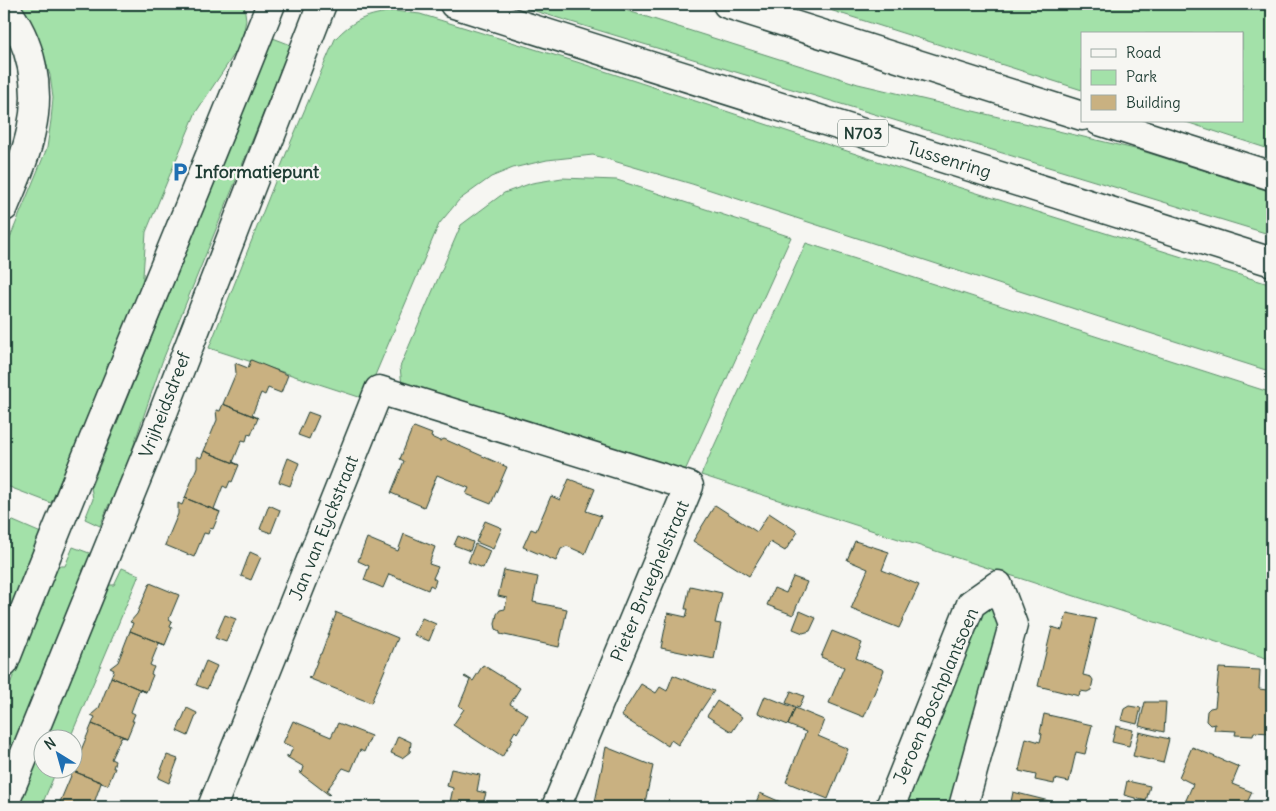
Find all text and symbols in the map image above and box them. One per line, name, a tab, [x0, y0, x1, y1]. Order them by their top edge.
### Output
legend	[1081, 32, 1244, 122]
text: Road	[1126, 43, 1161, 62]
text: Park	[1126, 67, 1157, 86]
text: Building	[1126, 93, 1181, 112]
road number: N703	[838, 120, 888, 146]
street label: Tussenring	[904, 136, 994, 183]
place label: Informatiepunt	[195, 160, 320, 183]
parking icon: Informatiepunt	[169, 161, 191, 183]
street label: Vrijheidsdreef	[134, 348, 196, 461]
street label: Jan van Eyckstraat	[284, 452, 363, 604]
street label: Pieter Brueghelstraat	[605, 497, 694, 665]
street label: Jeroen Boschplantsoen	[888, 604, 983, 788]
north arrow	[32, 728, 82, 778]
text: N	[41, 734, 59, 754]

